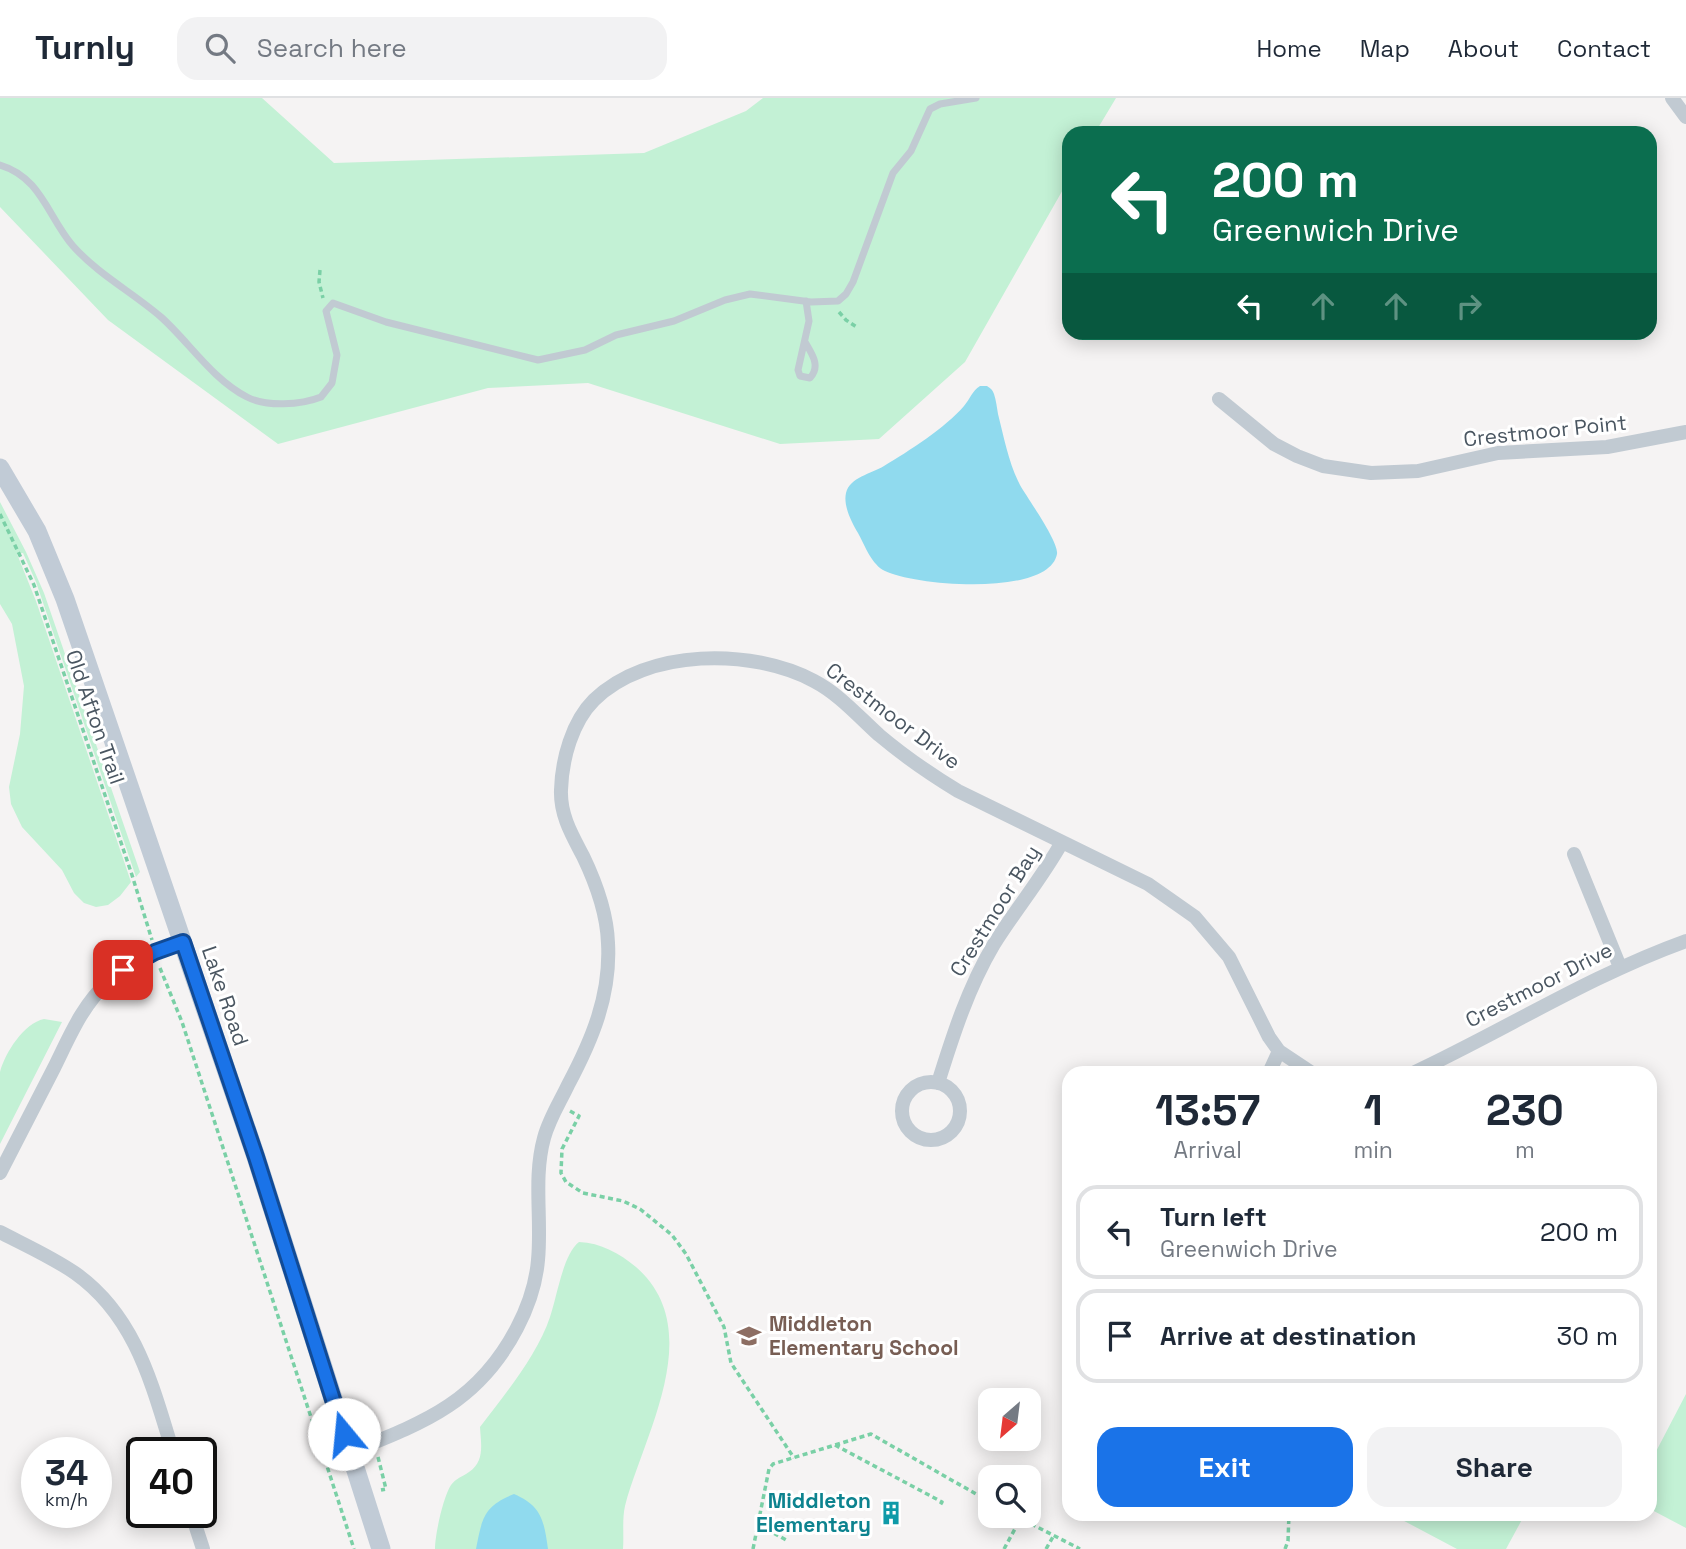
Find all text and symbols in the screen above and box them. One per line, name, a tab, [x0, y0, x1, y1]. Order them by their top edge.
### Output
search box	[177, 17, 667, 80]
text: Turnly	[35, 27, 135, 69]
icon: search	[201, 29, 239, 67]
text: Search here	[257, 31, 407, 65]
text: Home	[1256, 33, 1322, 64]
text: Map	[1360, 33, 1410, 64]
text: About	[1448, 33, 1519, 64]
text: Contact	[1557, 33, 1651, 64]
text: 200 m	[1212, 149, 1359, 211]
icon: left	[1097, 154, 1188, 245]
text: Greenwich Drive	[1212, 210, 1459, 250]
icon: left	[1231, 287, 1269, 325]
icon: ahead	[1304, 287, 1342, 325]
icon: ahead	[1377, 287, 1415, 325]
icon: right	[1450, 287, 1488, 325]
street label: Crestmoor Point	[1462, 409, 1628, 452]
street label: Old Afton Trail	[60, 646, 131, 788]
street label: Crestmoor Drive	[821, 656, 966, 775]
street label: Crestmoor Bay	[943, 840, 1046, 981]
street label: Crestmoor Drive	[1461, 936, 1617, 1033]
pin	[93, 940, 153, 1000]
street label: Lake Road	[196, 942, 255, 1049]
icon: arrive	[104, 951, 142, 989]
text: 13:57	[1155, 1084, 1260, 1137]
text: 1	[1364, 1084, 1383, 1137]
text: 230	[1486, 1084, 1564, 1137]
text: Arrival	[1174, 1135, 1242, 1165]
text: min	[1353, 1135, 1393, 1165]
text: m	[1515, 1135, 1535, 1165]
text: Turn left	[1160, 1200, 1267, 1234]
icon: left	[1101, 1213, 1139, 1251]
text: 200 m	[1540, 1215, 1618, 1249]
text: Greenwich Drive	[1160, 1234, 1338, 1264]
place label: Middleton Elementary School	[769, 1310, 959, 1361]
icon: arrive	[1101, 1317, 1139, 1355]
text: Arrive at destination	[1160, 1319, 1417, 1353]
text: 30 m	[1557, 1319, 1618, 1353]
school or university icon: Middleton Elementary School	[735, 1322, 763, 1350]
north arrow	[978, 1388, 1041, 1451]
map controls	[978, 1388, 1041, 1528]
position arrow	[307, 1397, 381, 1471]
button: Exit	[1097, 1427, 1353, 1507]
button: Share	[1367, 1427, 1622, 1507]
speed limit sign: 40	[126, 1437, 217, 1528]
text: 34	[45, 1451, 88, 1495]
button: search	[978, 1465, 1041, 1528]
place label: Middleton Elementary	[756, 1487, 871, 1538]
text: km/h	[45, 1488, 88, 1511]
building icon: Middleton Elementary	[877, 1499, 905, 1527]

